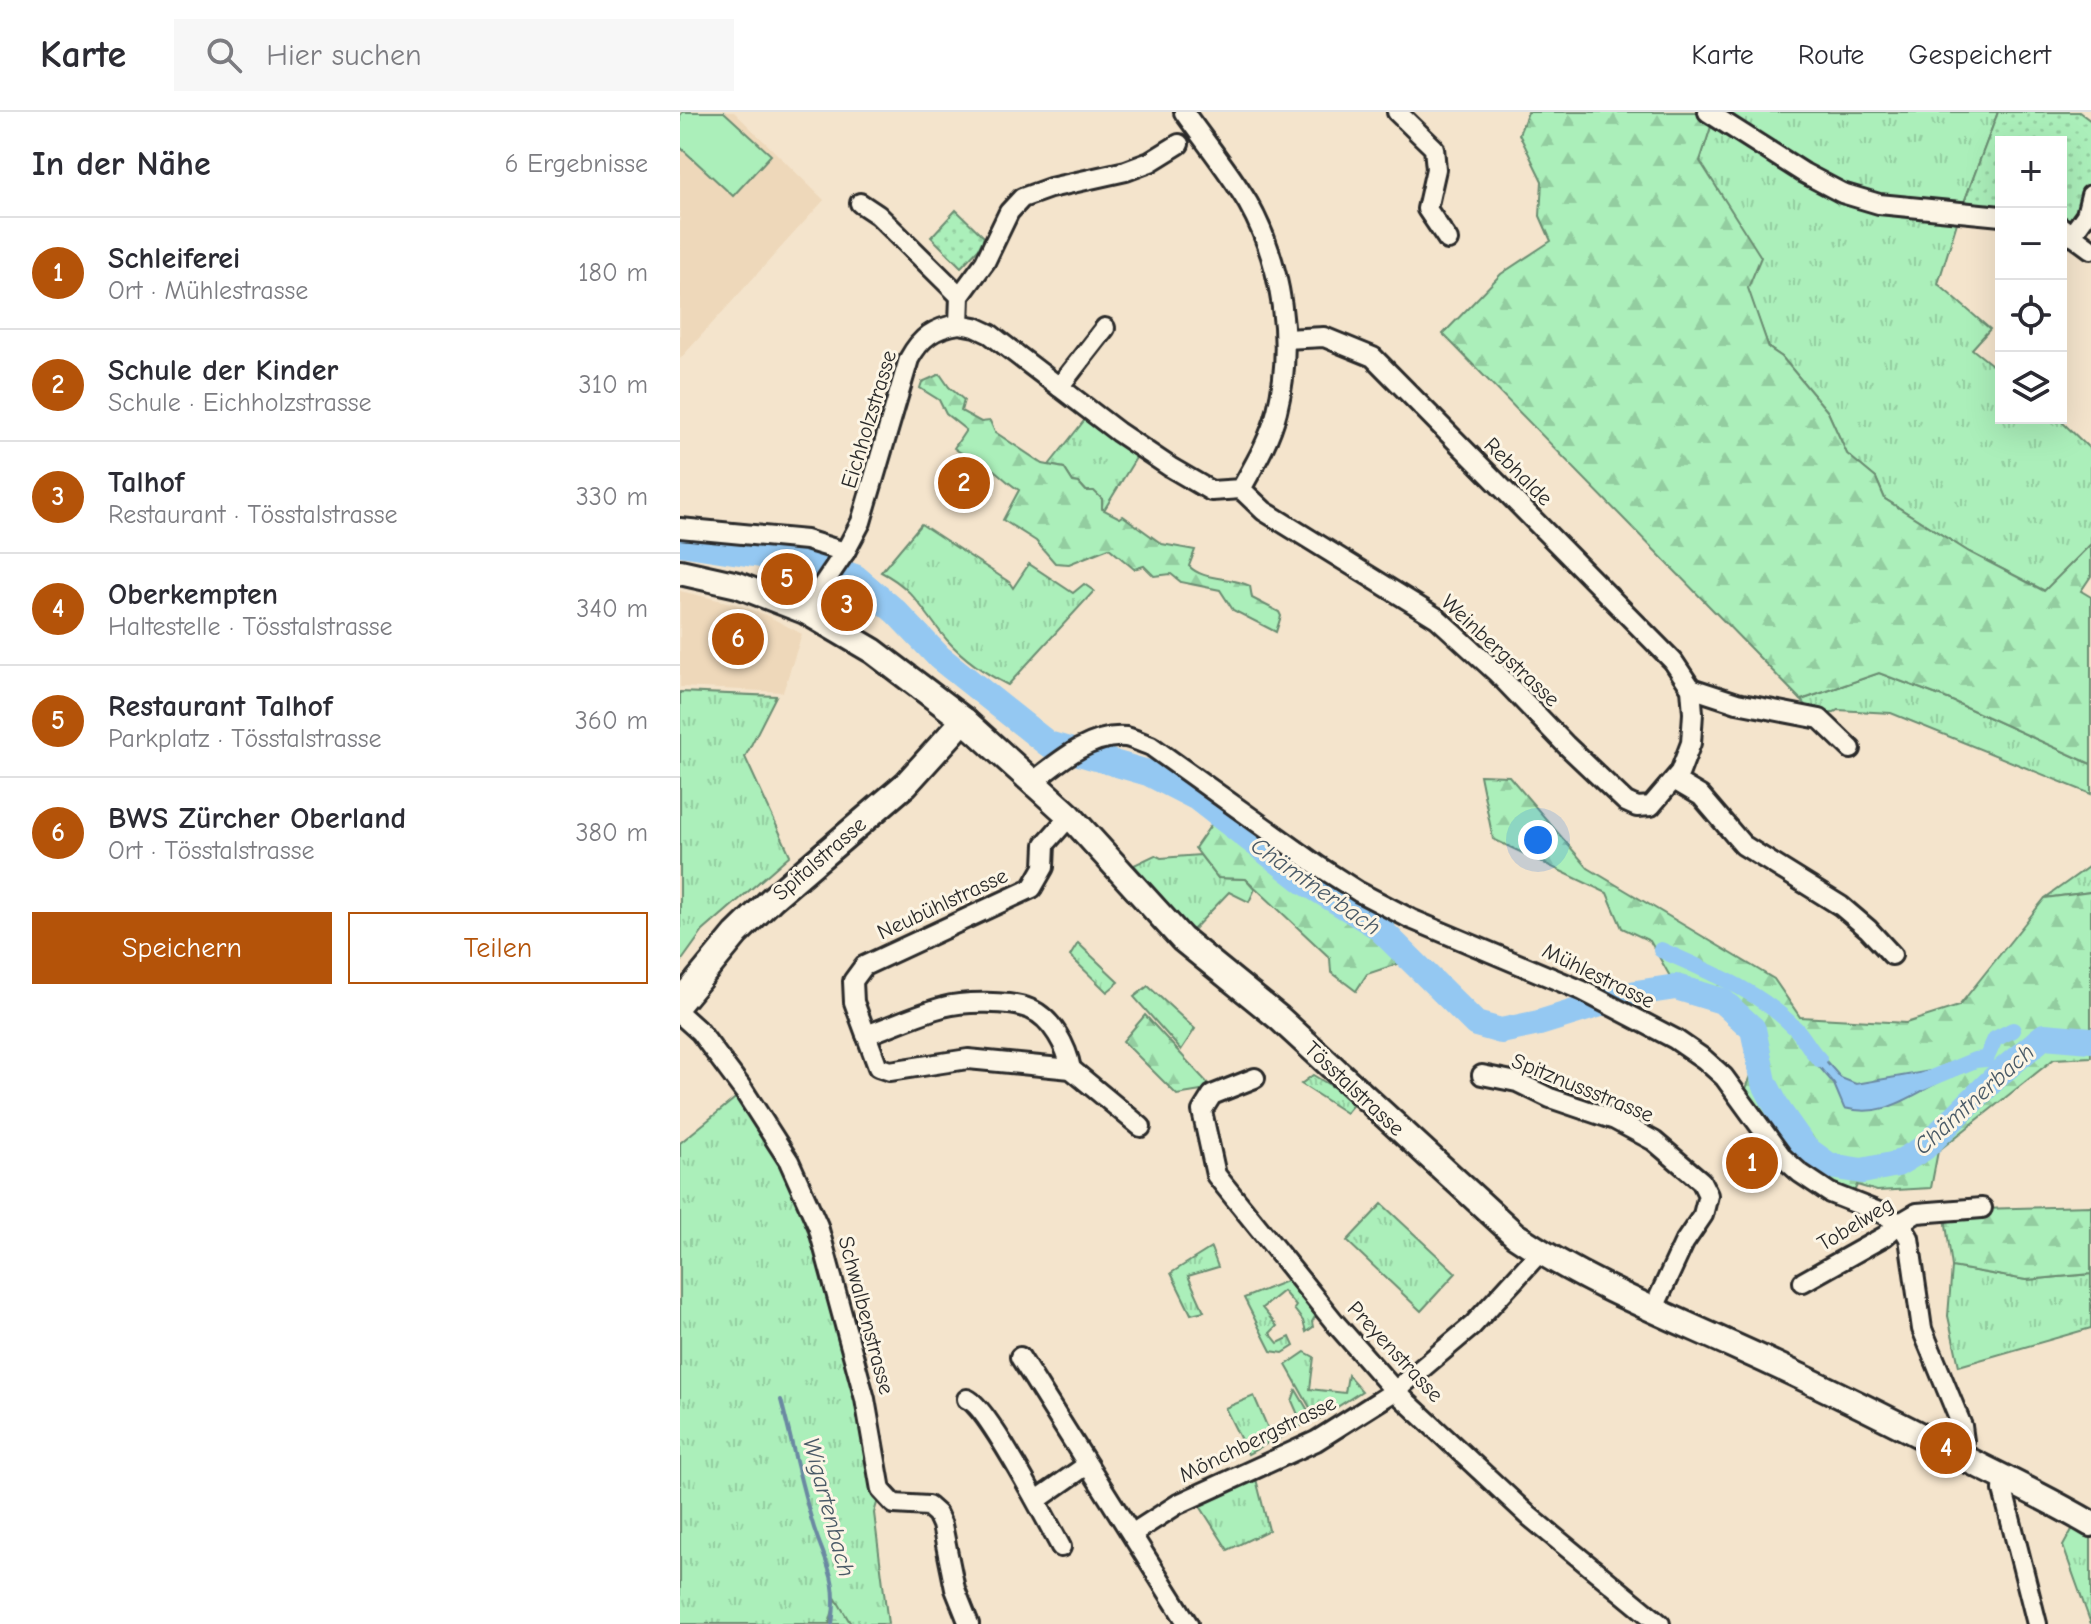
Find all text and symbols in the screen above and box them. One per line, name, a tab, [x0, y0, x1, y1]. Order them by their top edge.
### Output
search box	[174, 19, 734, 91]
text: Karte	[40, 33, 126, 77]
icon: search	[202, 33, 246, 77]
text: Hier suchen	[266, 38, 422, 73]
text: Karte	[1691, 39, 1754, 71]
text: Route	[1798, 39, 1864, 71]
text: Gespeichert	[1908, 39, 2051, 71]
map controls	[1995, 136, 2067, 424]
button: +	[1995, 136, 2067, 208]
text: In der Nähe	[32, 144, 211, 184]
text: 6 Ergebnisse	[504, 149, 648, 179]
button: −	[1995, 208, 2067, 280]
text: Schleiferei	[108, 241, 240, 276]
text: 1	[53, 258, 63, 288]
text: 180 m	[578, 258, 648, 288]
text: Ort · Mühlestrasse	[108, 276, 308, 306]
button: locate	[1995, 280, 2067, 352]
street label: Eichholzstrasse	[836, 347, 902, 491]
button: layers	[1995, 352, 2067, 424]
text: Schule der Kinder	[108, 353, 338, 388]
text: 2	[52, 370, 64, 400]
text: 310 m	[579, 370, 648, 400]
text: Schule · Eichholzstrasse	[108, 388, 372, 418]
street label: Rebhalde	[1479, 432, 1558, 511]
pin: 2	[938, 453, 990, 513]
text: Talhof	[108, 465, 184, 500]
text: 3	[52, 482, 64, 512]
text: 330 m	[576, 482, 648, 512]
text: Restaurant · Tösstalstrasse	[108, 500, 398, 530]
pin: 5	[761, 549, 813, 609]
pin: 3	[821, 575, 873, 635]
text: Oberkempten	[108, 577, 278, 612]
street label: Weinbergstrasse	[1436, 589, 1565, 712]
text: 4	[52, 594, 64, 624]
text: 340 m	[576, 594, 648, 624]
pin: 6	[712, 609, 764, 669]
text: Haltestelle · Tösstalstrasse	[108, 612, 393, 642]
text: Restaurant Talhof	[108, 689, 333, 724]
text: 5	[51, 706, 65, 736]
text: 360 m	[575, 706, 648, 736]
text: Parkplatz · Tösstalstrasse	[108, 724, 382, 754]
text: BWS Zürcher Oberland	[108, 801, 406, 836]
street label: Spitalstrasse	[768, 811, 872, 906]
text: 6	[51, 818, 65, 848]
text: 380 m	[575, 818, 648, 848]
your location	[1518, 820, 1558, 860]
water label: Chämtnerbach	[1246, 831, 1386, 941]
text: Ort · Tösstalstrasse	[108, 836, 315, 866]
street label: Neubühlstrasse	[873, 862, 1012, 945]
button: Speichern	[32, 912, 332, 984]
button: Teilen	[348, 912, 648, 984]
street label: Mühlestrasse	[1538, 938, 1659, 1014]
street label: Tösstalstrasse	[1299, 1036, 1410, 1142]
water label: Chämtnerbach	[1908, 1038, 2040, 1160]
street label: Spitznussstrasse	[1508, 1048, 1657, 1128]
pin: 1	[1726, 1133, 1778, 1193]
street label: Tobelweg	[1813, 1191, 1898, 1257]
street label: Schwalbenstrasse	[832, 1233, 900, 1397]
street label: Preyenstrasse	[1342, 1296, 1449, 1408]
street label: Mönchbergstrasse	[1175, 1390, 1340, 1488]
pin: 4	[1920, 1418, 1972, 1478]
water label: Wigartenbach	[797, 1434, 861, 1580]

